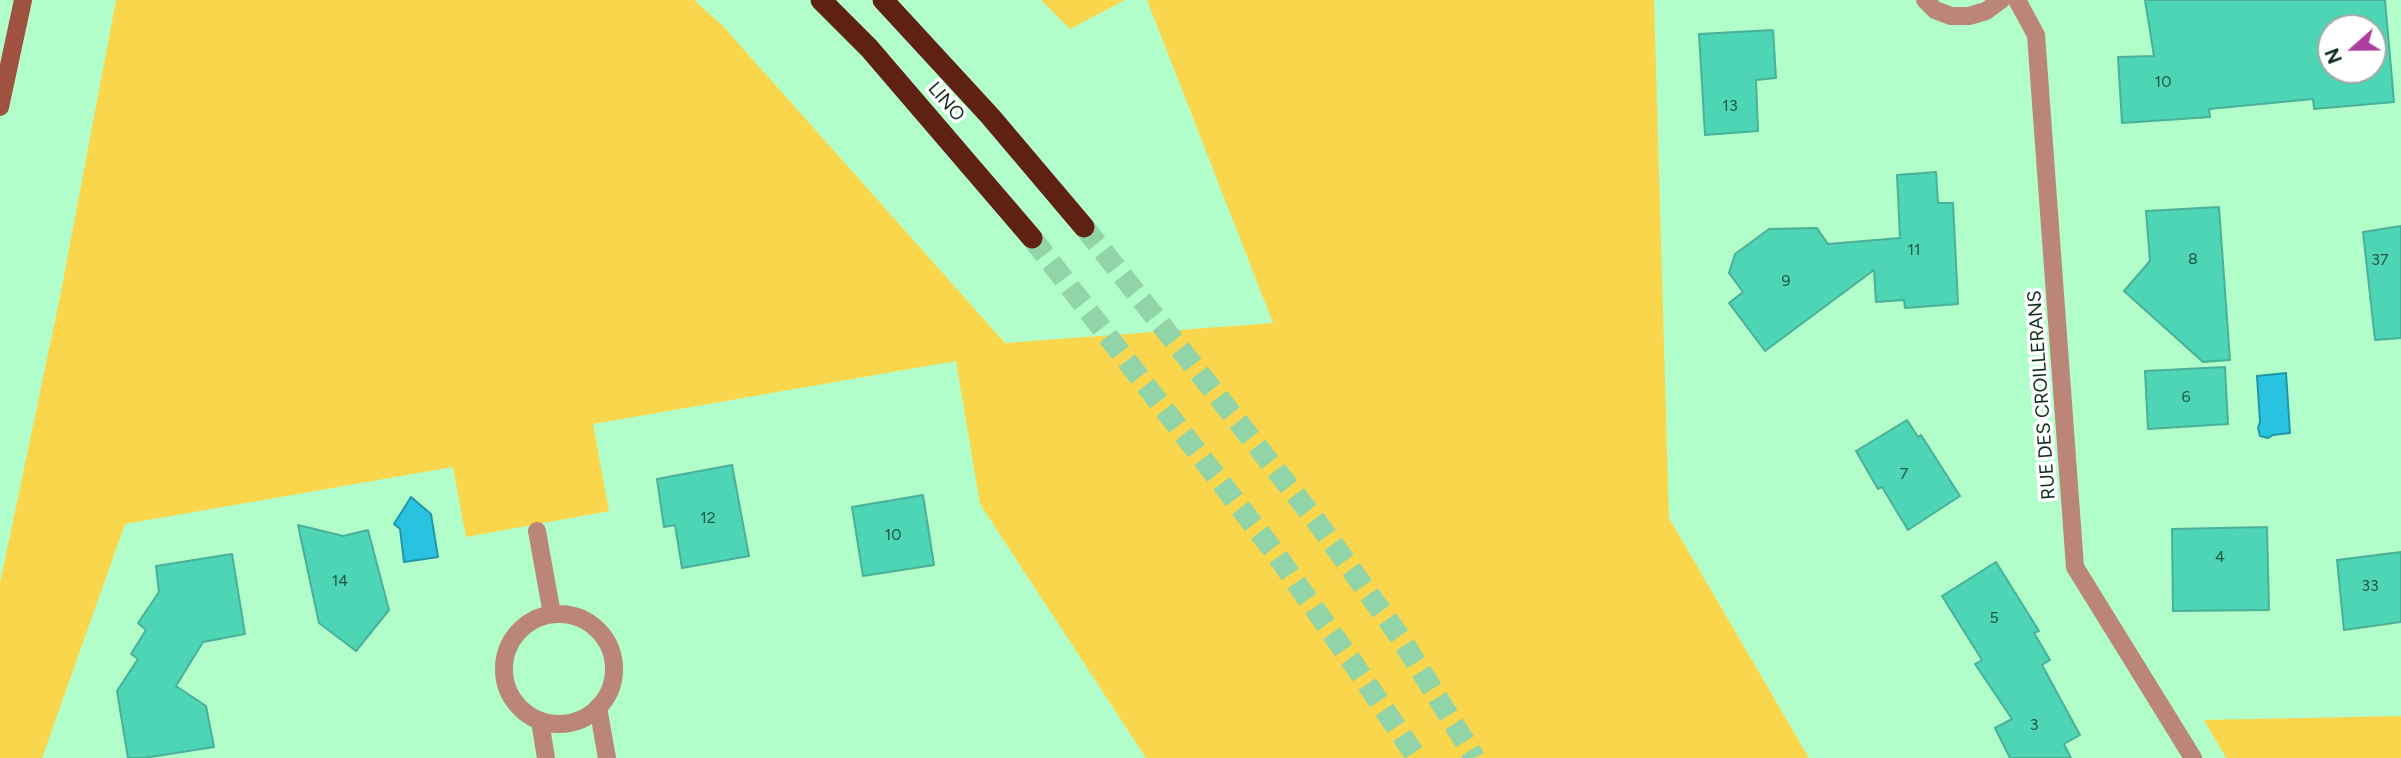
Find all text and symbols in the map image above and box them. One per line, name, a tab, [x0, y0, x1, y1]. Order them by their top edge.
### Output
north arrow	[2317, 14, 2387, 84]
text: N	[2320, 45, 2347, 67]
house number: 10	[2155, 72, 2171, 92]
street label: LINO	[923, 78, 969, 126]
house number: 13	[1722, 96, 1738, 116]
house number: 11	[1907, 240, 1921, 260]
house number: 8	[2188, 249, 2198, 269]
house number: 37	[2371, 250, 2389, 270]
house number: 9	[1781, 271, 1791, 291]
street label: RUE DES CROILLERANS	[2023, 290, 2061, 500]
house number: 6	[2181, 387, 2191, 407]
house number: 7	[1900, 464, 1908, 484]
house number: 12	[700, 508, 716, 528]
house number: 10	[885, 525, 901, 545]
house number: 4	[2215, 547, 2225, 567]
house number: 14	[332, 571, 348, 591]
house number: 33	[2361, 576, 2379, 596]
house number: 5	[1989, 608, 1999, 628]
house number: 3	[2030, 715, 2038, 735]

